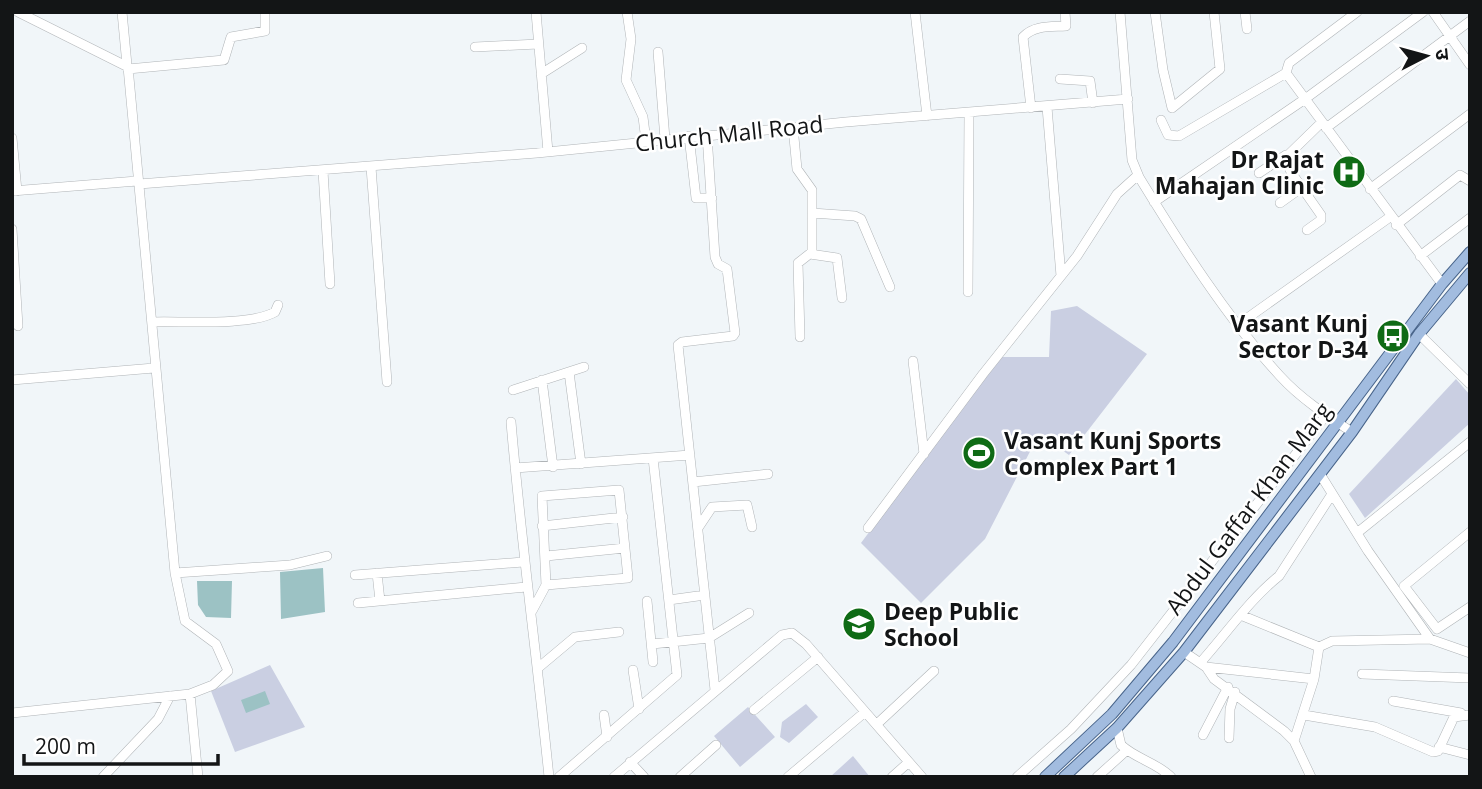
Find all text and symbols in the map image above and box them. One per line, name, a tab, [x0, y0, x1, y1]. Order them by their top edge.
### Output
north arrow	[1391, 21, 1461, 91]
text: उ	[1429, 47, 1457, 62]
street label: Church Mall Road	[633, 107, 825, 159]
place label: Dr Rajat Mahajan Clinic	[1155, 143, 1324, 201]
hospital icon: Dr Rajat Mahajan Clinic	[1330, 153, 1368, 191]
place label: Vasant Kunj Sector D-34	[1230, 307, 1368, 365]
bus stop icon: Vasant Kunj Sector D-34	[1374, 317, 1412, 355]
street label: Abdul Gaffar Khan Marg	[1158, 395, 1339, 621]
place label: Vasant Kunj Sports Complex Part 1	[1004, 424, 1221, 482]
sports icon: Vasant Kunj Sports Complex Part 1	[960, 434, 998, 472]
place label: Deep Public School	[884, 595, 1019, 653]
school or university icon: Deep Public School	[840, 605, 878, 643]
scale bar	[24, 722, 219, 766]
text: 200 m	[35, 732, 96, 760]

